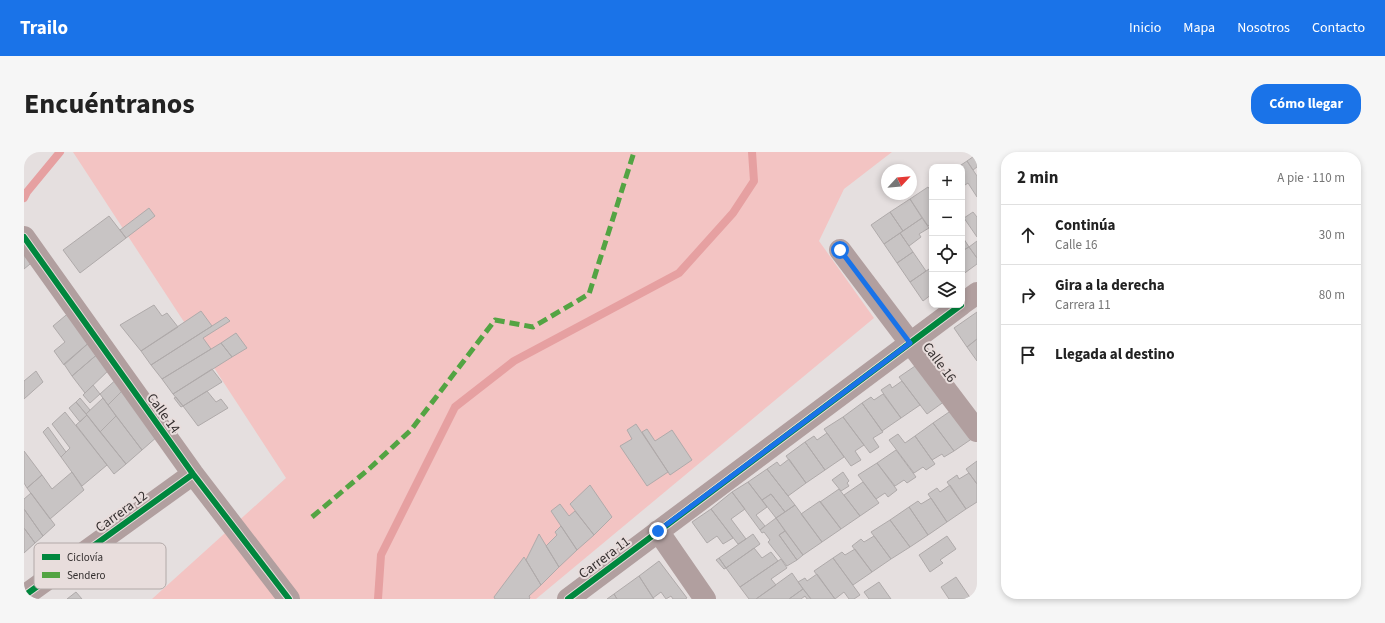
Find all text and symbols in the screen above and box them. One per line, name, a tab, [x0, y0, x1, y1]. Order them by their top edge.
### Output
text: Trailo	[20, 15, 68, 42]
text: Inicio	[1129, 18, 1161, 38]
text: Mapa	[1183, 18, 1215, 38]
text: Nosotros	[1237, 18, 1290, 38]
text: Contacto	[1312, 18, 1365, 38]
text: Encuéntranos	[24, 84, 195, 124]
button: Cómo llegar	[1251, 84, 1361, 124]
north arrow	[881, 164, 917, 200]
map controls	[929, 164, 965, 308]
button: +	[929, 164, 965, 200]
text: 2 min	[1017, 166, 1058, 190]
text: A pie · 110 m	[1277, 169, 1345, 187]
button: −	[929, 200, 965, 236]
text: Continúa	[1055, 215, 1116, 236]
icon: ahead	[1017, 224, 1039, 246]
text: 30 m	[1319, 226, 1345, 244]
button: locate	[929, 236, 965, 272]
text: Calle 16	[1055, 236, 1098, 254]
route start	[831, 241, 849, 259]
button: layers	[929, 272, 965, 308]
text: Gira a la derecha	[1055, 275, 1165, 296]
icon: right	[1017, 284, 1039, 306]
text: 80 m	[1319, 286, 1345, 304]
text: Carrera 11	[1055, 296, 1111, 314]
street label: Calle 16	[917, 338, 961, 387]
icon: arrive	[1017, 344, 1039, 366]
text: Llegada al destino	[1055, 344, 1175, 365]
street label: Calle 14	[142, 389, 185, 438]
street label: Carrera 12	[91, 486, 152, 537]
route end	[649, 522, 667, 540]
street label: Carrera 11	[575, 532, 635, 584]
legend	[34, 543, 166, 589]
text: Ciclovía	[67, 550, 103, 565]
text: Sendero	[67, 568, 106, 583]

